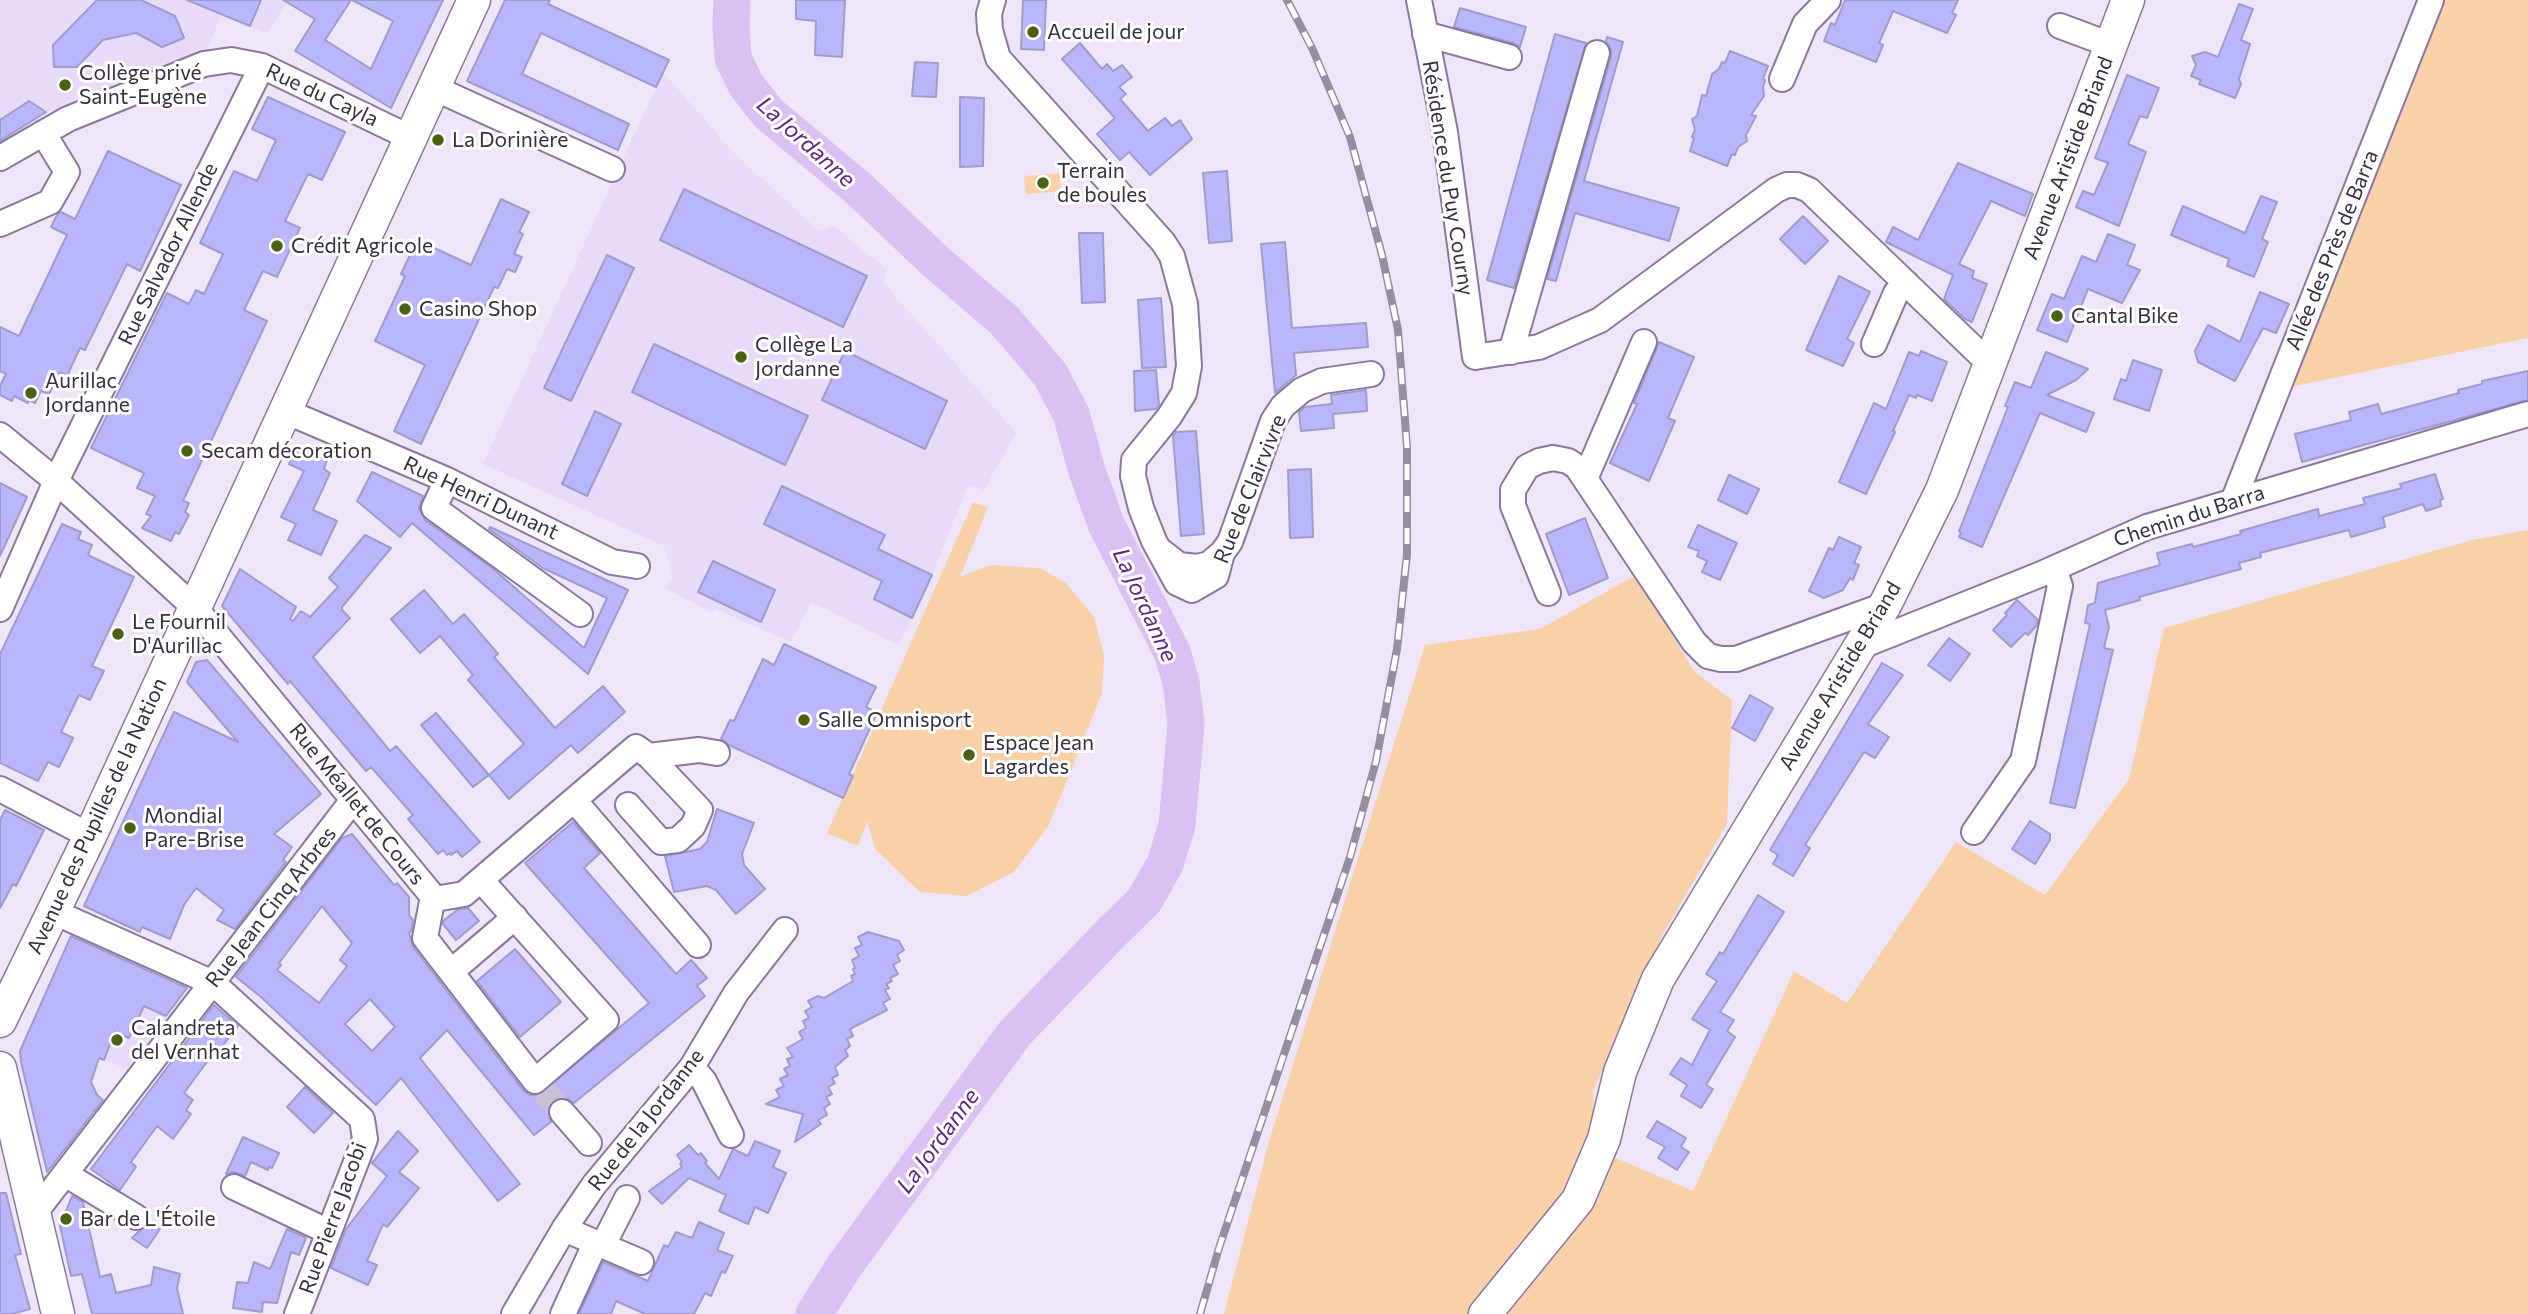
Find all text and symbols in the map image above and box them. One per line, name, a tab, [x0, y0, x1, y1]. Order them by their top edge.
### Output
place label: Accueil de jour	[1047, 19, 1185, 45]
marker: Accueil de jour	[1025, 24, 1041, 40]
street label: Avenue Aristide Briand	[2018, 53, 2118, 263]
street label: Rue du Cayla	[262, 58, 382, 132]
street label: Résidence du Puy Courny	[1417, 59, 1479, 297]
place label: Collège privé Saint-Eugène	[79, 60, 207, 110]
marker: Collège privé Saint-Eugène	[57, 77, 73, 93]
water label: La Jordanne	[751, 91, 861, 193]
place label: La Dorinière	[452, 127, 568, 153]
marker: La Dorinière	[430, 132, 446, 148]
street label: Allée des Près de Barra	[2280, 146, 2384, 354]
place label: Terrain de boules	[1057, 158, 1147, 208]
street label: Rue Salvador Allende	[113, 159, 223, 349]
marker: Terrain de boules	[1035, 175, 1051, 191]
place label: Crédit Agricole	[291, 233, 433, 259]
marker: Crédit Agricole	[269, 238, 285, 254]
place label: Casino Shop	[419, 296, 537, 322]
marker: Casino Shop	[397, 301, 413, 317]
place label: Cantal Bike	[2071, 303, 2178, 329]
marker: Cantal Bike	[2049, 308, 2065, 324]
place label: Collège La Jordanne	[755, 332, 853, 382]
marker: Collège La Jordanne	[733, 349, 749, 365]
place label: Aurillac Jordanne	[45, 368, 130, 418]
marker: Aurillac Jordanne	[23, 385, 39, 401]
street label: Rue de Clairvivre	[1209, 411, 1291, 567]
place label: Secam décoration	[201, 438, 372, 464]
marker: Secam décoration	[179, 443, 195, 459]
street label: Rue Henri Dunant	[399, 451, 563, 545]
street label: Chemin du Barra	[2110, 480, 2268, 552]
water label: La Jordanne	[1107, 544, 1183, 666]
street label: Avenue Aristide Briand	[1774, 577, 1906, 775]
place label: Le Fournil D'Aurillac	[132, 609, 226, 659]
marker: Le Fournil D'Aurillac	[110, 626, 126, 642]
street label: Avenue des Pupilles de la Nation	[22, 674, 172, 958]
place label: Salle Omnisport	[818, 707, 971, 733]
marker: Salle Omnisport	[796, 712, 812, 728]
street label: Rue Méallet de Cours	[284, 718, 430, 890]
place label: Espace Jean Lagardes	[983, 730, 1094, 780]
marker: Espace Jean Lagardes	[961, 747, 977, 763]
place label: Mondial Pare-Brise	[144, 803, 244, 853]
marker: Mondial Pare-Brise	[122, 820, 138, 836]
street label: Rue Jean Cinq Arbres	[200, 822, 342, 992]
place label: Calandreta del Vernhat	[131, 1015, 240, 1065]
marker: Calandreta del Vernhat	[109, 1032, 125, 1048]
street label: Rue de la Jordanne	[583, 1044, 709, 1196]
water label: La Jordanne	[891, 1083, 985, 1199]
street label: Rue Pierre Jacobi	[294, 1139, 372, 1297]
place label: Bar de L'Étoile	[80, 1206, 216, 1232]
marker: Bar de L'Étoile	[58, 1211, 74, 1227]

